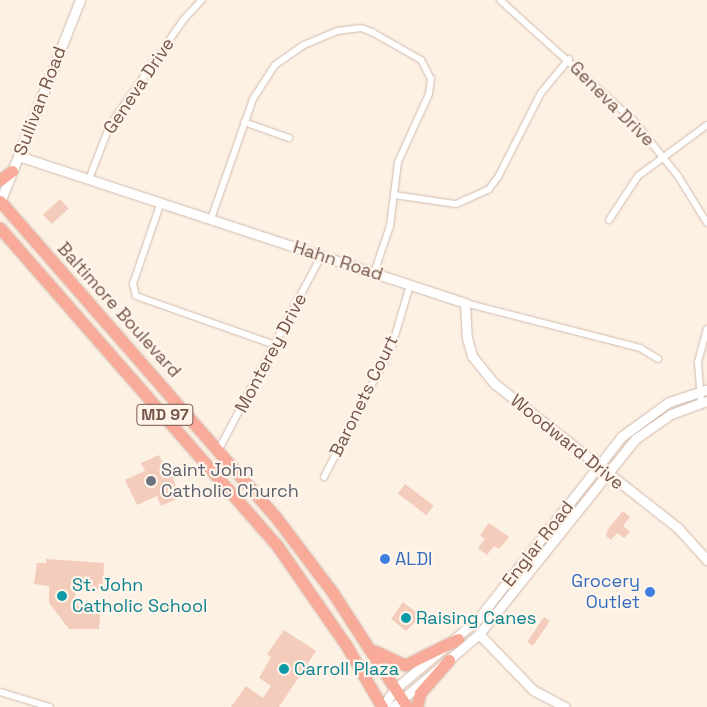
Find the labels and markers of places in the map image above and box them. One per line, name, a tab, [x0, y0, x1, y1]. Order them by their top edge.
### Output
place label: Saint John Catholic Church	[161, 460, 299, 502]
marker: Saint John Catholic Church	[145, 475, 157, 487]
place label: ALDI	[395, 548, 432, 570]
marker: ALDI	[379, 553, 391, 565]
place label: Grocery Outlet	[571, 571, 640, 614]
place label: St. John Catholic School	[72, 575, 207, 618]
marker: Grocery Outlet	[644, 586, 656, 598]
marker: St. John Catholic School	[56, 590, 68, 602]
place label: Raising Canes	[416, 607, 536, 629]
marker: Raising Canes	[400, 612, 412, 624]
place label: Carroll Plaza	[294, 658, 399, 680]
marker: Carroll Plaza	[278, 663, 290, 675]

